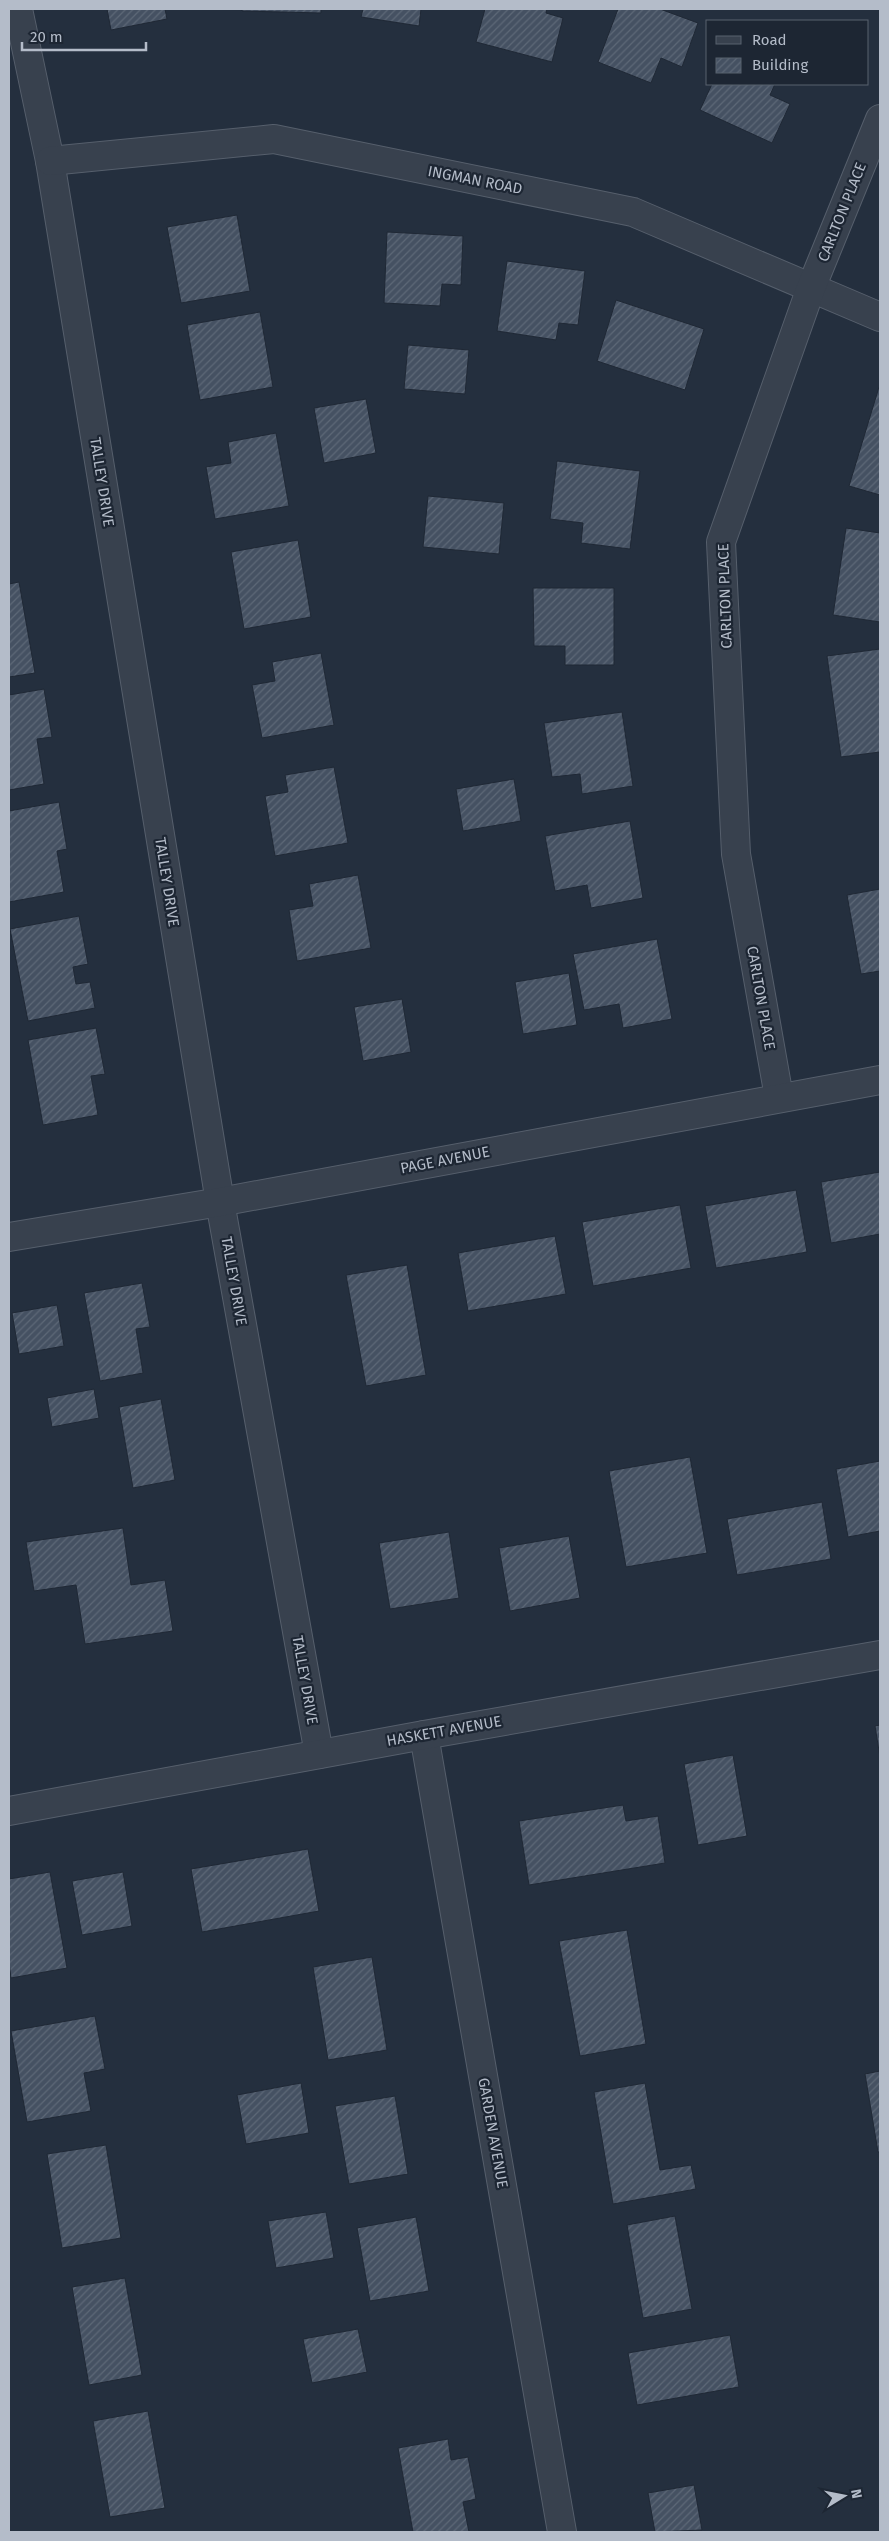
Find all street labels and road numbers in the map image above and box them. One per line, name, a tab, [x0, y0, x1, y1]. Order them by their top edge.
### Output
street label: CARLTON PLACE	[814, 160, 870, 264]
street label: INGMAN ROAD	[426, 162, 524, 198]
street label: TALLEY DRIVE	[86, 436, 118, 528]
street label: CARLTON PLACE	[714, 543, 736, 649]
street label: TALLEY DRIVE	[151, 836, 183, 928]
street label: CARLTON PLACE	[743, 945, 779, 1051]
street label: PAGE AVENUE	[399, 1143, 491, 1177]
street label: TALLEY DRIVE	[217, 1235, 251, 1327]
street label: TALLEY DRIVE	[288, 1634, 322, 1726]
street label: HASKETT AVENUE	[385, 1712, 503, 1750]
street label: GARDEN AVENUE	[474, 2076, 512, 2190]

